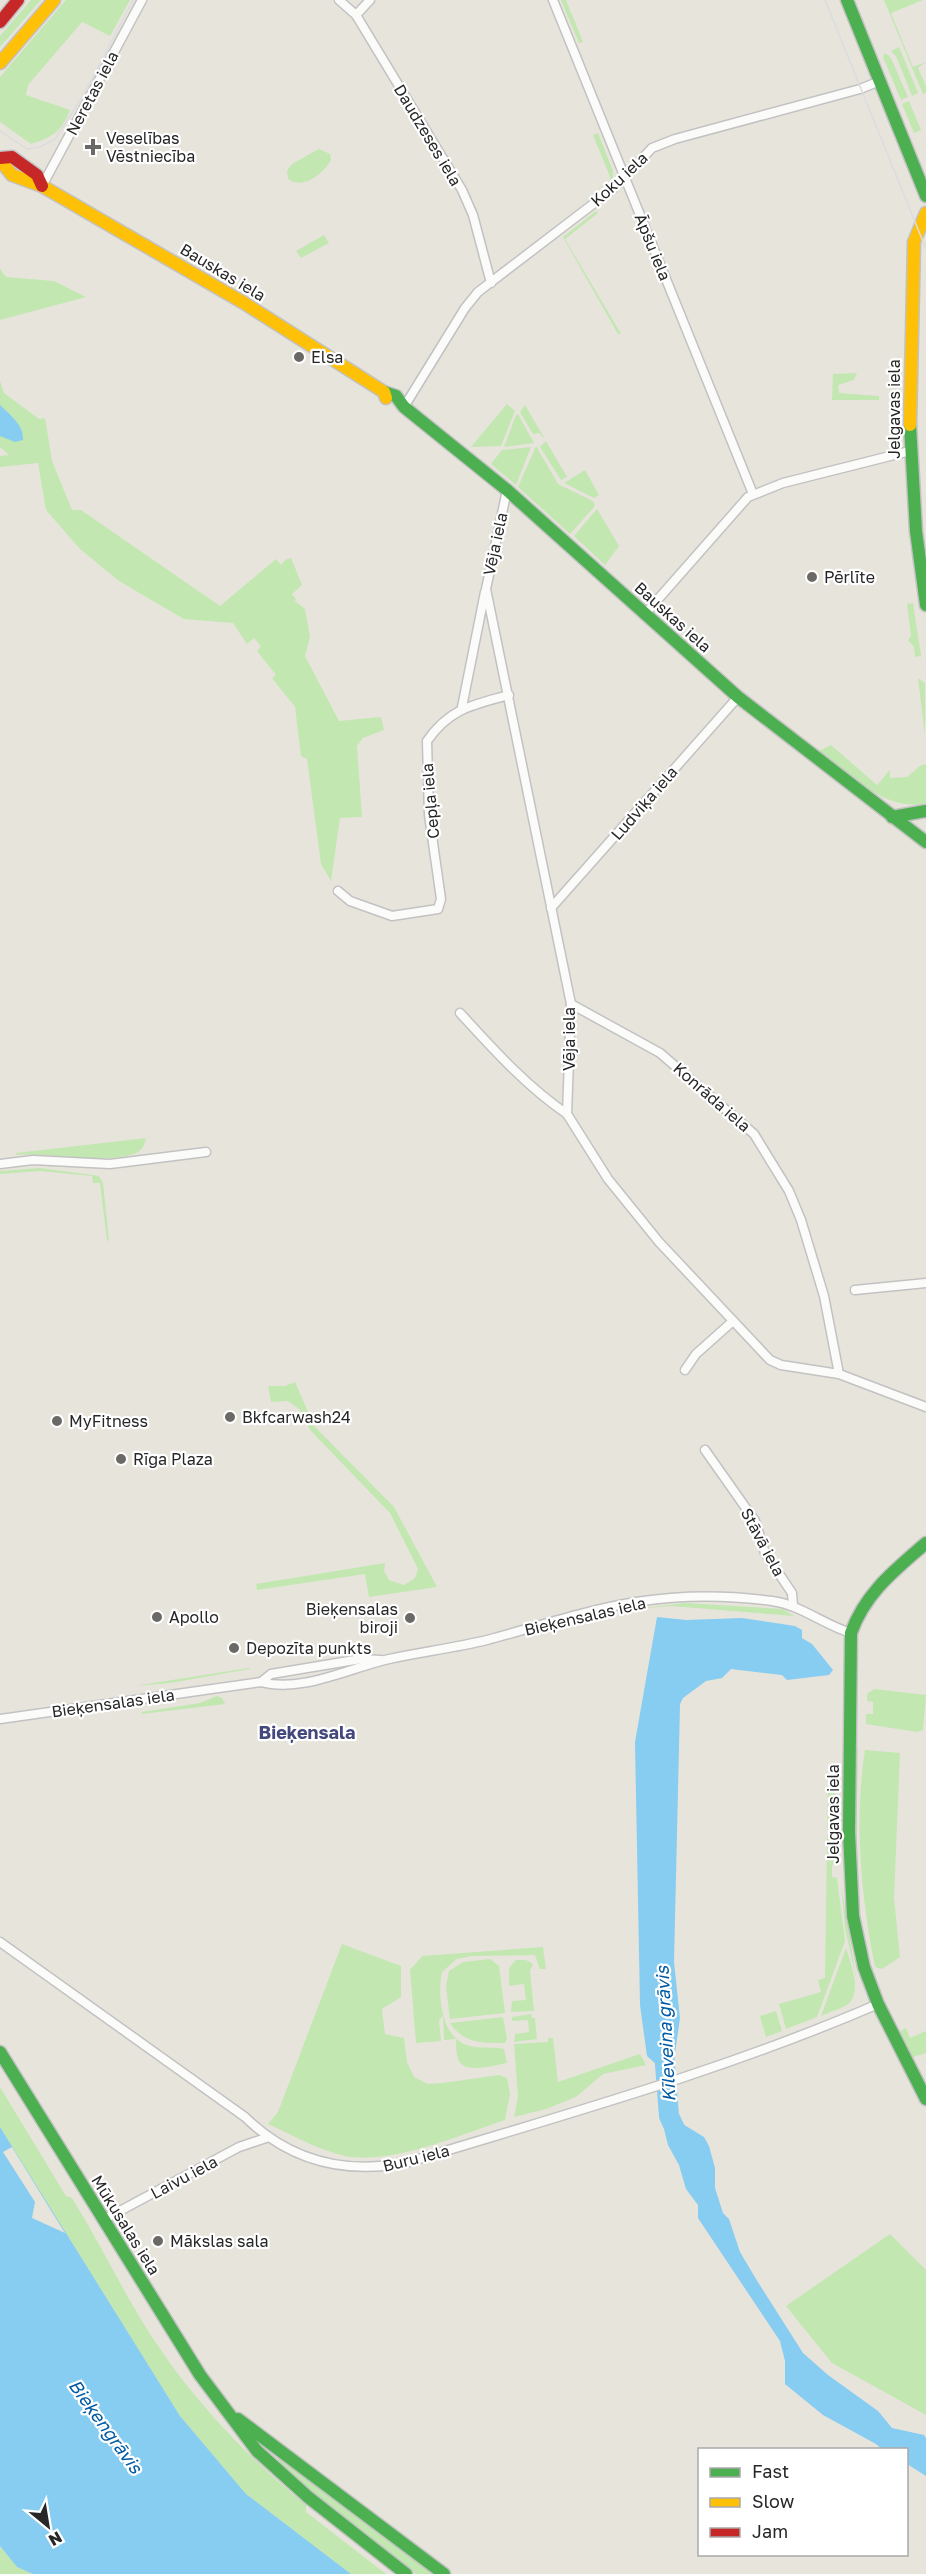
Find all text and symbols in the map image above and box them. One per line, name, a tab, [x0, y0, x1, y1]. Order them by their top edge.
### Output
street label: Neretas iela	[61, 47, 123, 139]
street label: Daudzeses iela	[390, 80, 466, 190]
place label: Veselības Vēstniecība	[106, 128, 195, 166]
marker: Veselības Vēstniecība	[84, 138, 102, 156]
street label: Koku iela	[586, 148, 652, 210]
street label: Āpšu iela	[631, 211, 675, 283]
street label: Bauskas iela	[177, 239, 269, 305]
place label: Elsa	[311, 347, 343, 367]
marker: Elsa	[292, 350, 306, 364]
street label: Jelgavas iela	[884, 359, 904, 459]
street label: Vēja iela	[479, 511, 511, 577]
place label: Pērlīte	[824, 567, 875, 587]
marker: Pērlīte	[805, 570, 819, 584]
street label: Bauskas iela	[631, 577, 715, 657]
street label: Cepļa iela	[417, 762, 443, 840]
street label: Ludviķa iela	[607, 762, 681, 844]
street label: Vēja iela	[559, 1007, 579, 1071]
street label: Konrāda iela	[669, 1058, 755, 1136]
place label: Bkfcarwash24	[242, 1407, 351, 1427]
marker: Bkfcarwash24	[223, 1410, 237, 1424]
place label: MyFitness	[69, 1411, 148, 1431]
marker: MyFitness	[50, 1414, 64, 1428]
place label: Rīga Plaza	[133, 1449, 213, 1469]
marker: Rīga Plaza	[114, 1452, 128, 1466]
street label: Stāvā iela	[737, 1505, 789, 1579]
street label: Bieķensalas iela	[522, 1592, 648, 1640]
place label: Bieķensalas biroji	[306, 1599, 398, 1637]
place label: Apollo	[169, 1607, 219, 1627]
marker: Apollo	[150, 1610, 164, 1624]
marker: Bieķensalas biroji	[403, 1611, 417, 1625]
place label: Depozīta punkts	[246, 1638, 371, 1658]
marker: Depozīta punkts	[227, 1641, 241, 1655]
street label: Bieķensalas iela	[50, 1684, 176, 1722]
district label: Bieķensala	[259, 1721, 355, 1743]
street label: Jelgavas iela	[823, 1764, 843, 1864]
water label: Kīleveina grāvis	[650, 1964, 680, 2102]
street label: Buru iela	[381, 2140, 451, 2176]
street label: Laivu iela	[147, 2151, 221, 2203]
street label: Mūkusalas iela	[87, 2171, 165, 2279]
place label: Mākslas sala	[170, 2231, 269, 2251]
marker: Mākslas sala	[151, 2234, 165, 2248]
water label: Bieķengrāvis	[64, 2375, 148, 2479]
legend	[698, 2448, 908, 2556]
text: Fast	[752, 2460, 789, 2482]
text: Slow	[752, 2490, 795, 2512]
north arrow	[18, 2496, 78, 2556]
text: Jam	[752, 2520, 788, 2542]
text: N	[45, 2527, 66, 2551]

